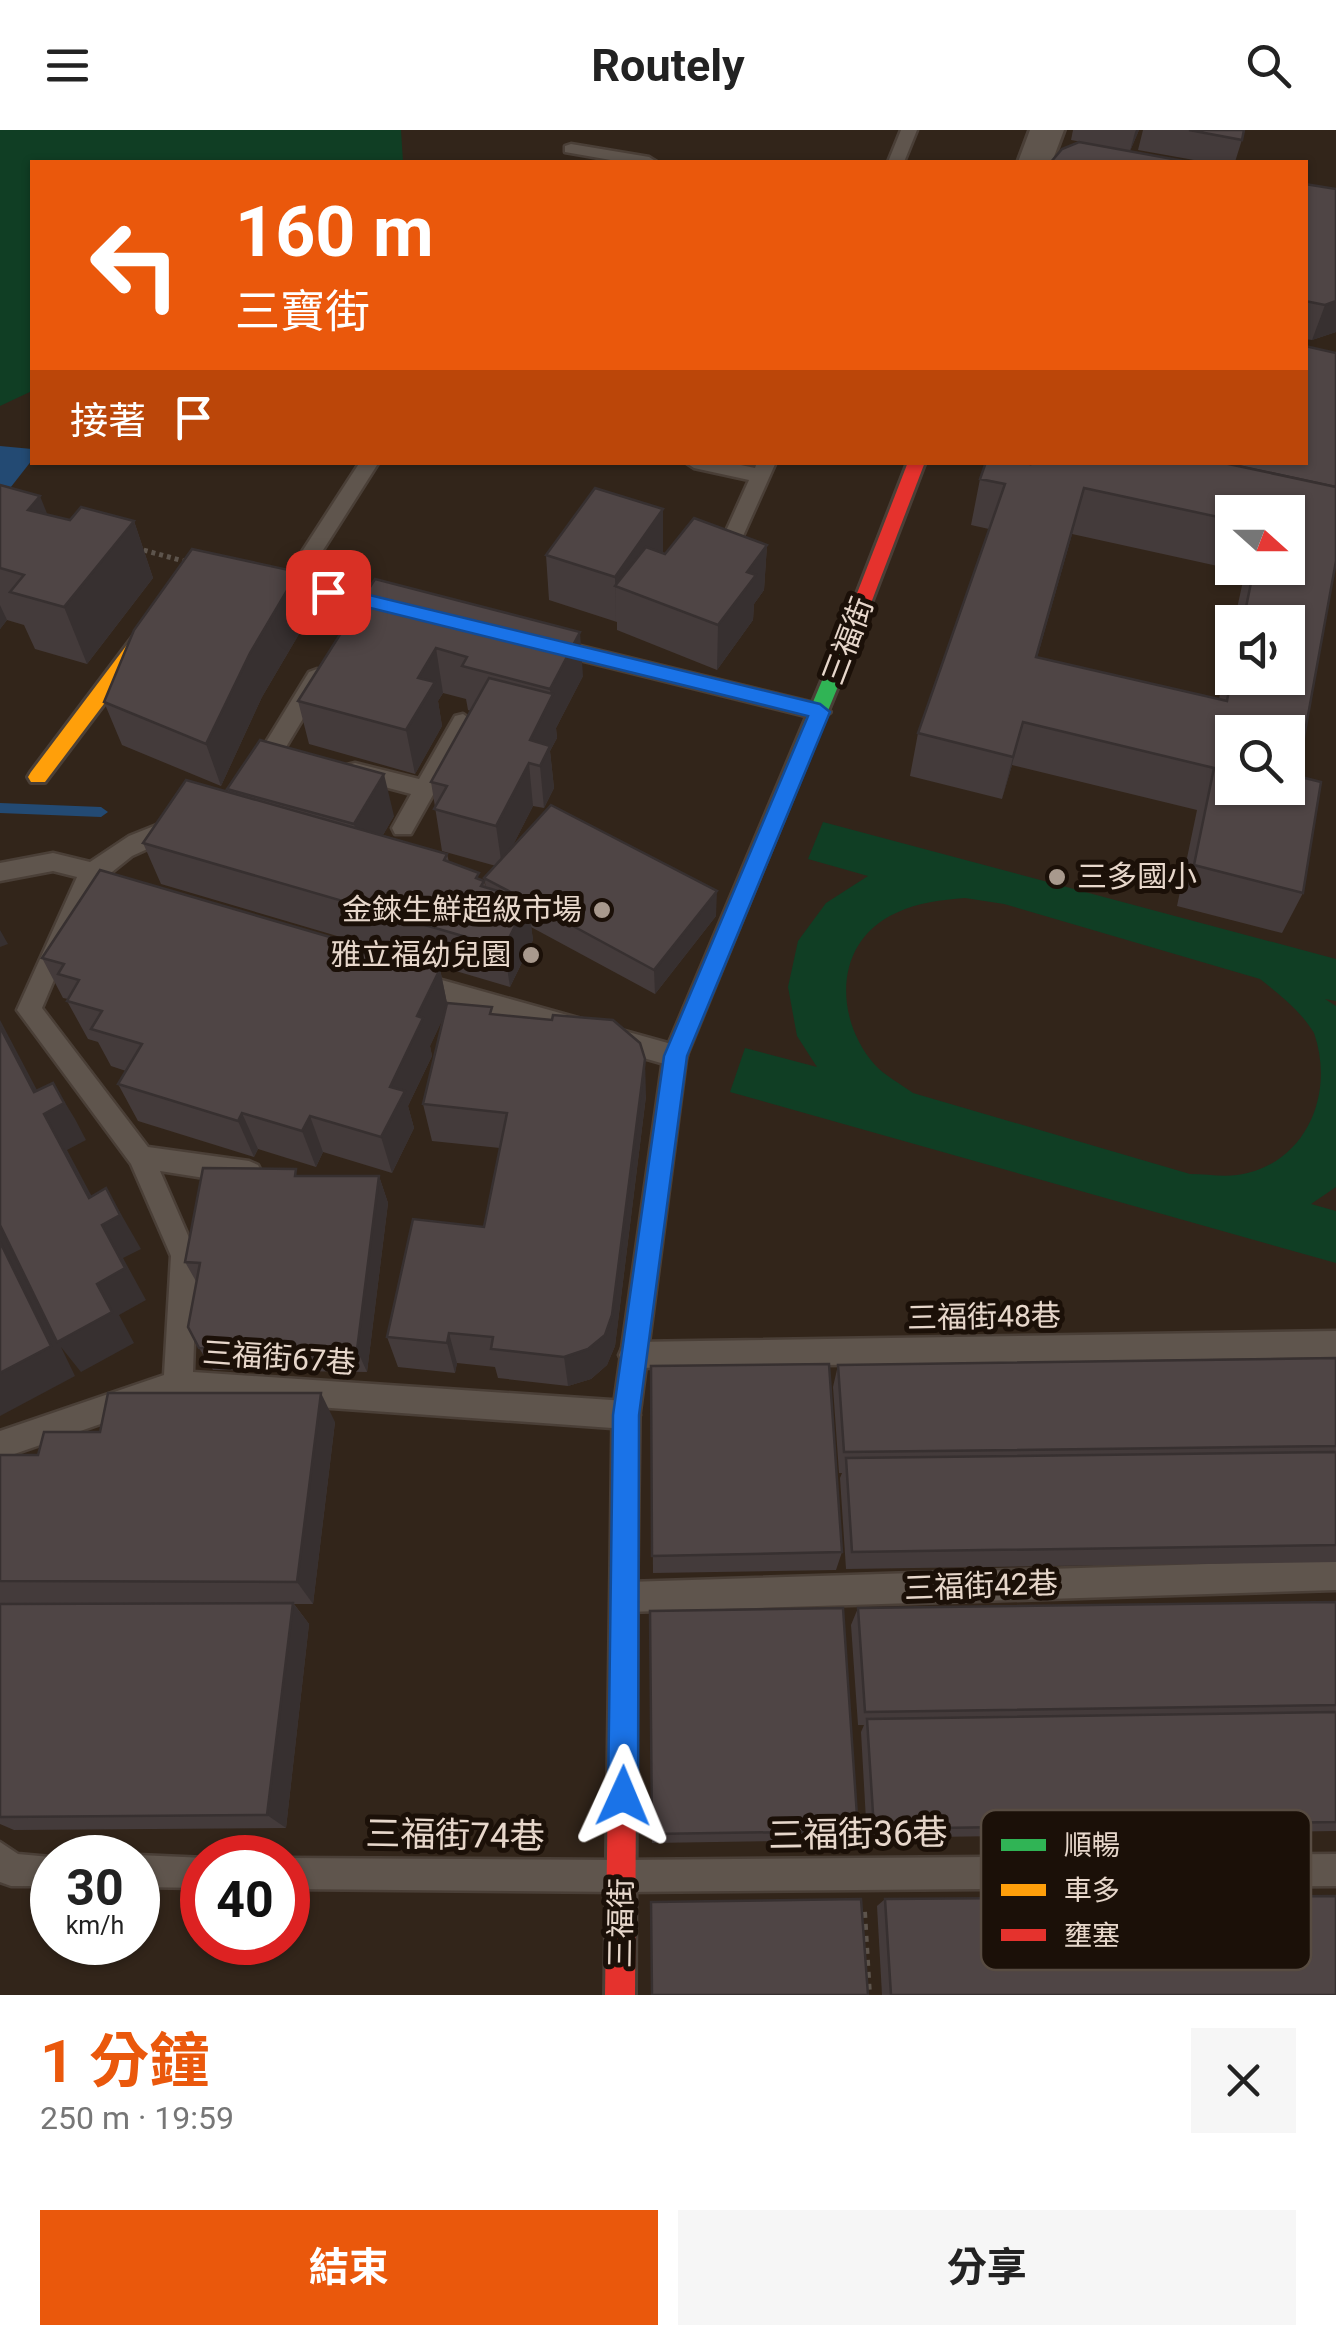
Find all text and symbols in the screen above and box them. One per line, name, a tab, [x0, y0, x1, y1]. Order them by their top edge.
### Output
icon: menu	[40, 38, 95, 93]
icon: search	[1241, 38, 1296, 93]
text: Routely	[591, 39, 745, 92]
text: 160 m	[235, 191, 434, 273]
icon: left	[70, 200, 200, 330]
text: 三寶街	[235, 285, 370, 338]
icon: arrive	[166, 390, 221, 445]
text: 接著	[70, 399, 146, 443]
north arrow	[1215, 495, 1305, 585]
map controls	[1215, 495, 1305, 805]
pin	[286, 550, 371, 635]
icon: arrive	[301, 565, 356, 620]
street label: 三福街	[815, 593, 880, 689]
button: sound	[1215, 605, 1305, 695]
button: search	[1215, 715, 1305, 805]
place label: 三多國小	[1077, 859, 1197, 894]
marker: 三多國小	[1046, 866, 1068, 888]
place label: 金錸生鮮超級市場	[342, 892, 582, 927]
marker: 金錸生鮮超級市場	[591, 899, 613, 921]
place label: 雅立福幼兒園	[331, 937, 511, 972]
marker: 雅立福幼兒園	[520, 944, 542, 966]
street label: 三福街48巷	[907, 1298, 1061, 1335]
street label: 三福街67巷	[201, 1335, 357, 1380]
street label: 三福街42巷	[904, 1565, 1058, 1606]
position arrow	[571, 1744, 675, 1848]
legend	[981, 1810, 1311, 1970]
street label: 三福街36巷	[768, 1812, 948, 1857]
street label: 三福街74巷	[365, 1813, 545, 1858]
text: 順暢	[1064, 1829, 1120, 1862]
speed limit sign: 40	[180, 1835, 310, 1965]
text: 30	[66, 1859, 124, 1917]
text: 車多	[1064, 1874, 1120, 1907]
street label: 三福街	[602, 1878, 639, 1968]
text: km/h	[66, 1911, 124, 1940]
text: 壅塞	[1064, 1919, 1120, 1952]
text: 1 分鐘	[40, 2026, 209, 2097]
button: close	[1191, 2028, 1296, 2133]
text: 250 m · 19:59	[40, 2099, 234, 2137]
button: 結束	[40, 2210, 658, 2325]
button: 分享	[678, 2210, 1296, 2325]

